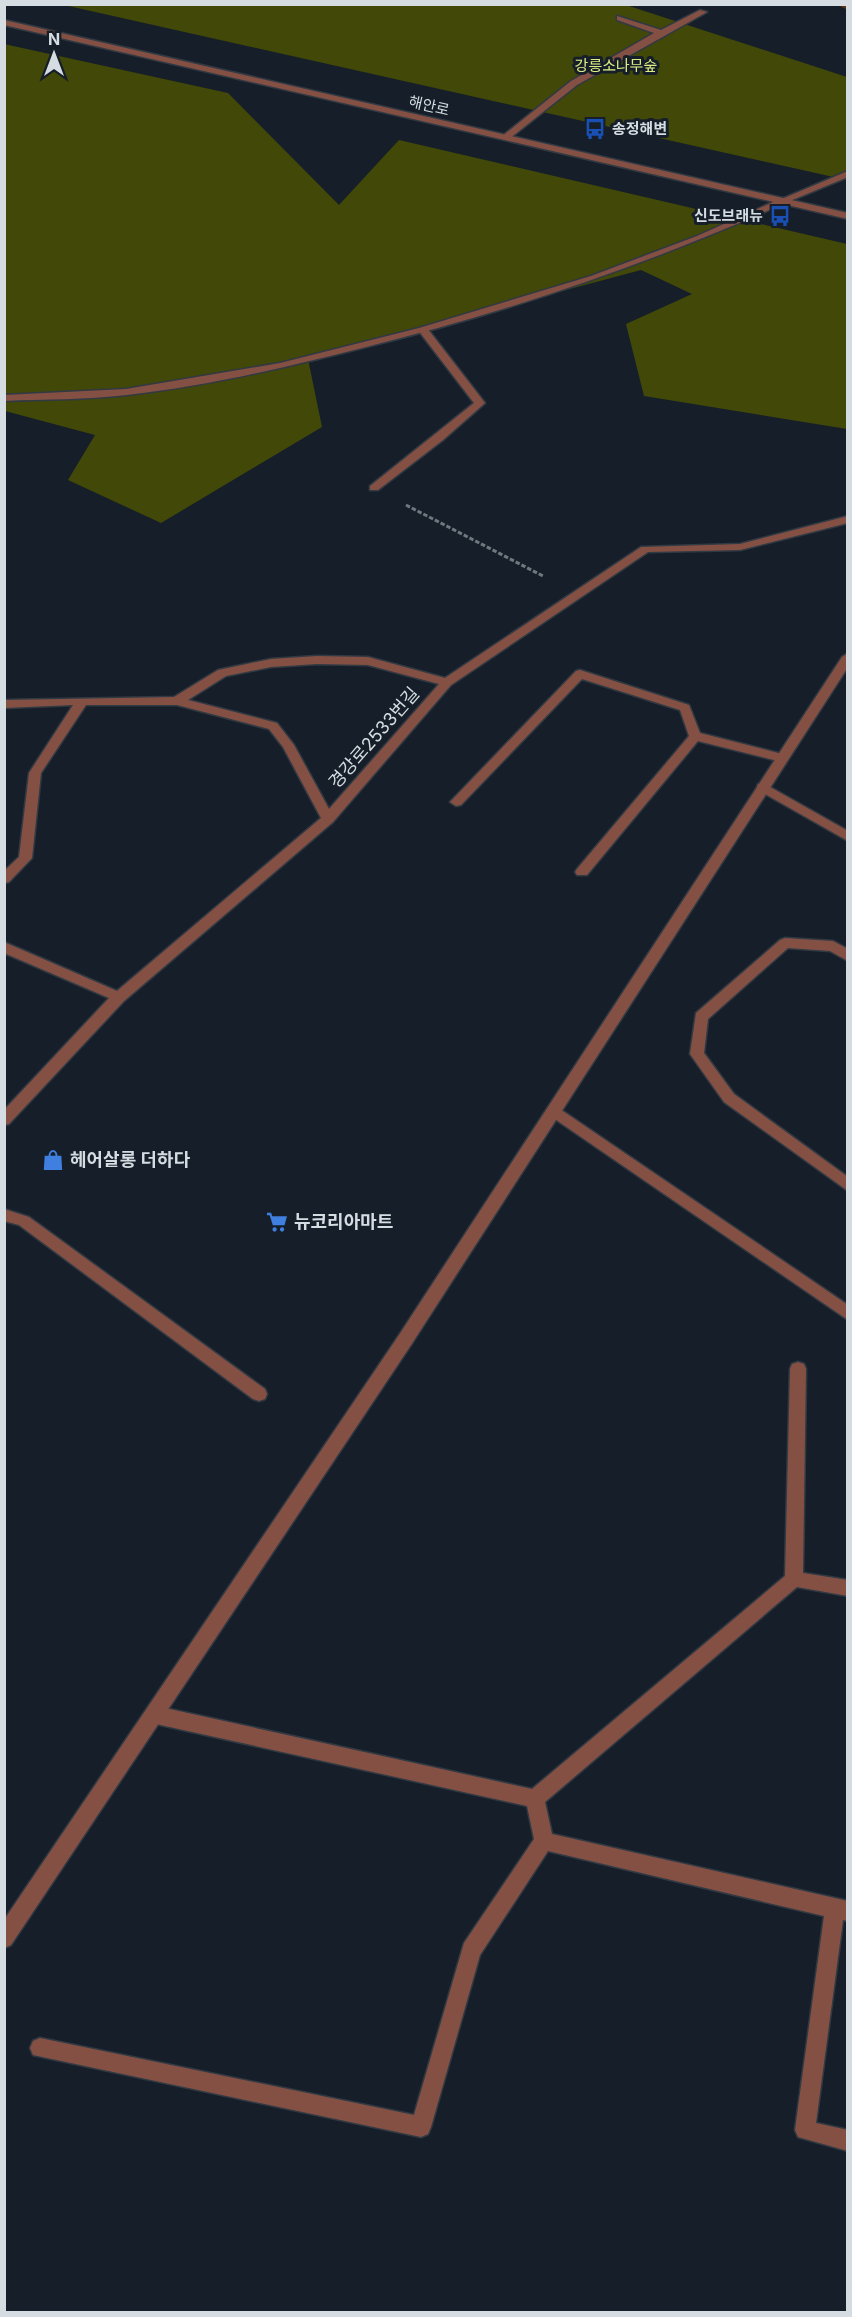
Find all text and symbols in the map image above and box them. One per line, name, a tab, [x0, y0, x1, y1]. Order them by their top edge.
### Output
north arrow	[24, 24, 84, 84]
text: N	[48, 29, 60, 49]
park label: 강릉소나무숲	[575, 56, 657, 75]
street label: 해안로	[407, 92, 451, 119]
bus stop icon: 송정해변	[583, 117, 607, 141]
place label: 송정해변	[612, 119, 667, 138]
bus stop icon: 신도브래뉴	[768, 204, 792, 228]
place label: 신도브래뉴	[694, 206, 763, 225]
street label: 경강로2533번길	[324, 683, 423, 792]
shop icon: 헤어살롱 더하다	[41, 1148, 65, 1172]
place label: 헤어살롱 더하다	[70, 1149, 191, 1170]
supermarket icon: 뉴코리아마트	[265, 1210, 289, 1234]
place label: 뉴코리아마트	[294, 1211, 393, 1232]

